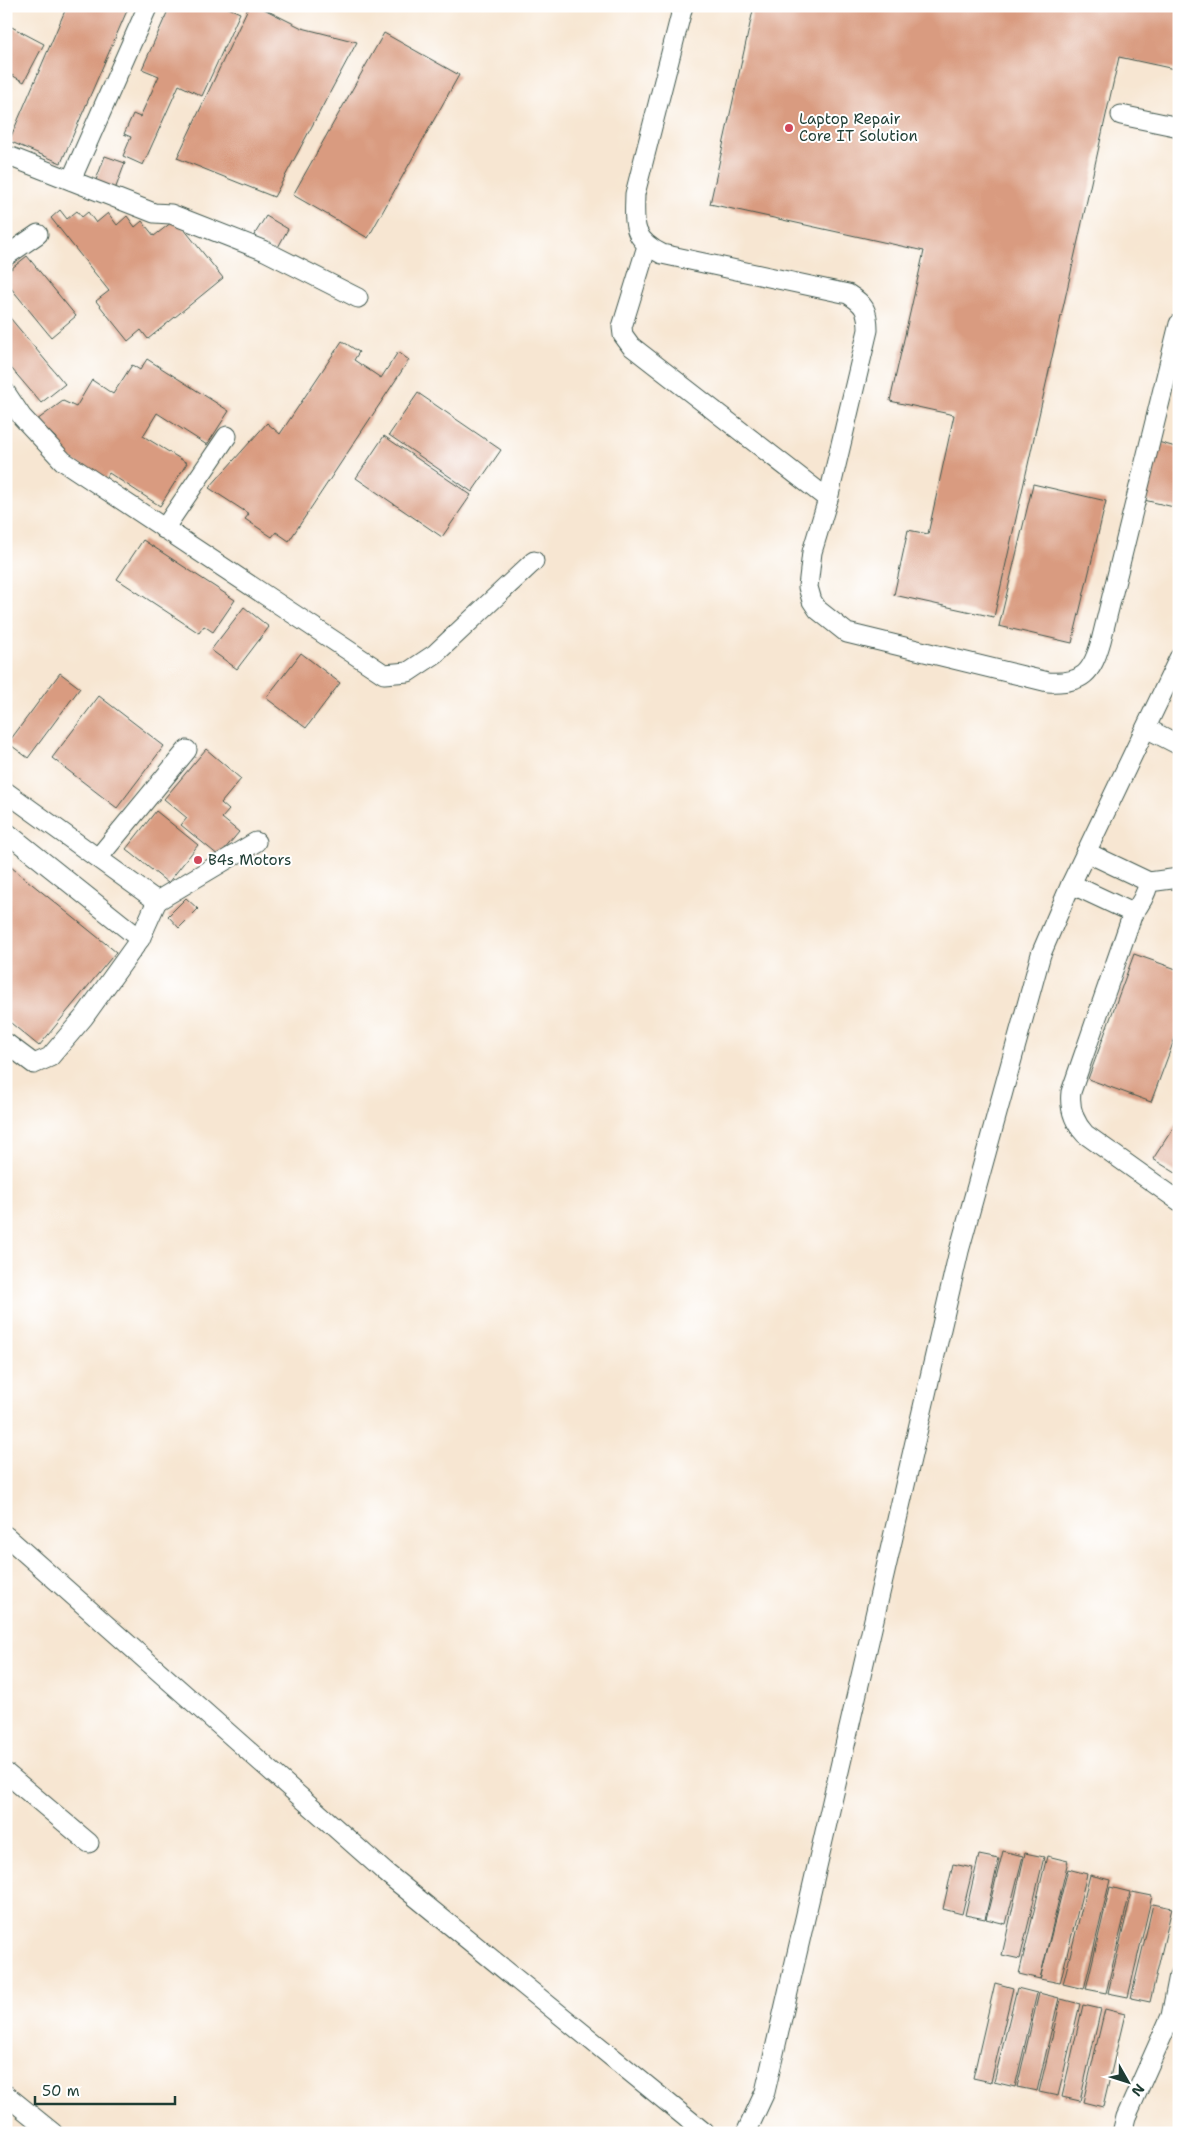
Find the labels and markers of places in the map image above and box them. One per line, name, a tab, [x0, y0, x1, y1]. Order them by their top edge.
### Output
place label: Laptop Repair Core IT Solution	[799, 109, 918, 146]
marker: Laptop Repair Core IT Solution	[783, 122, 795, 134]
place label: B4s Motors	[208, 850, 291, 870]
marker: B4s Motors	[192, 854, 204, 866]

